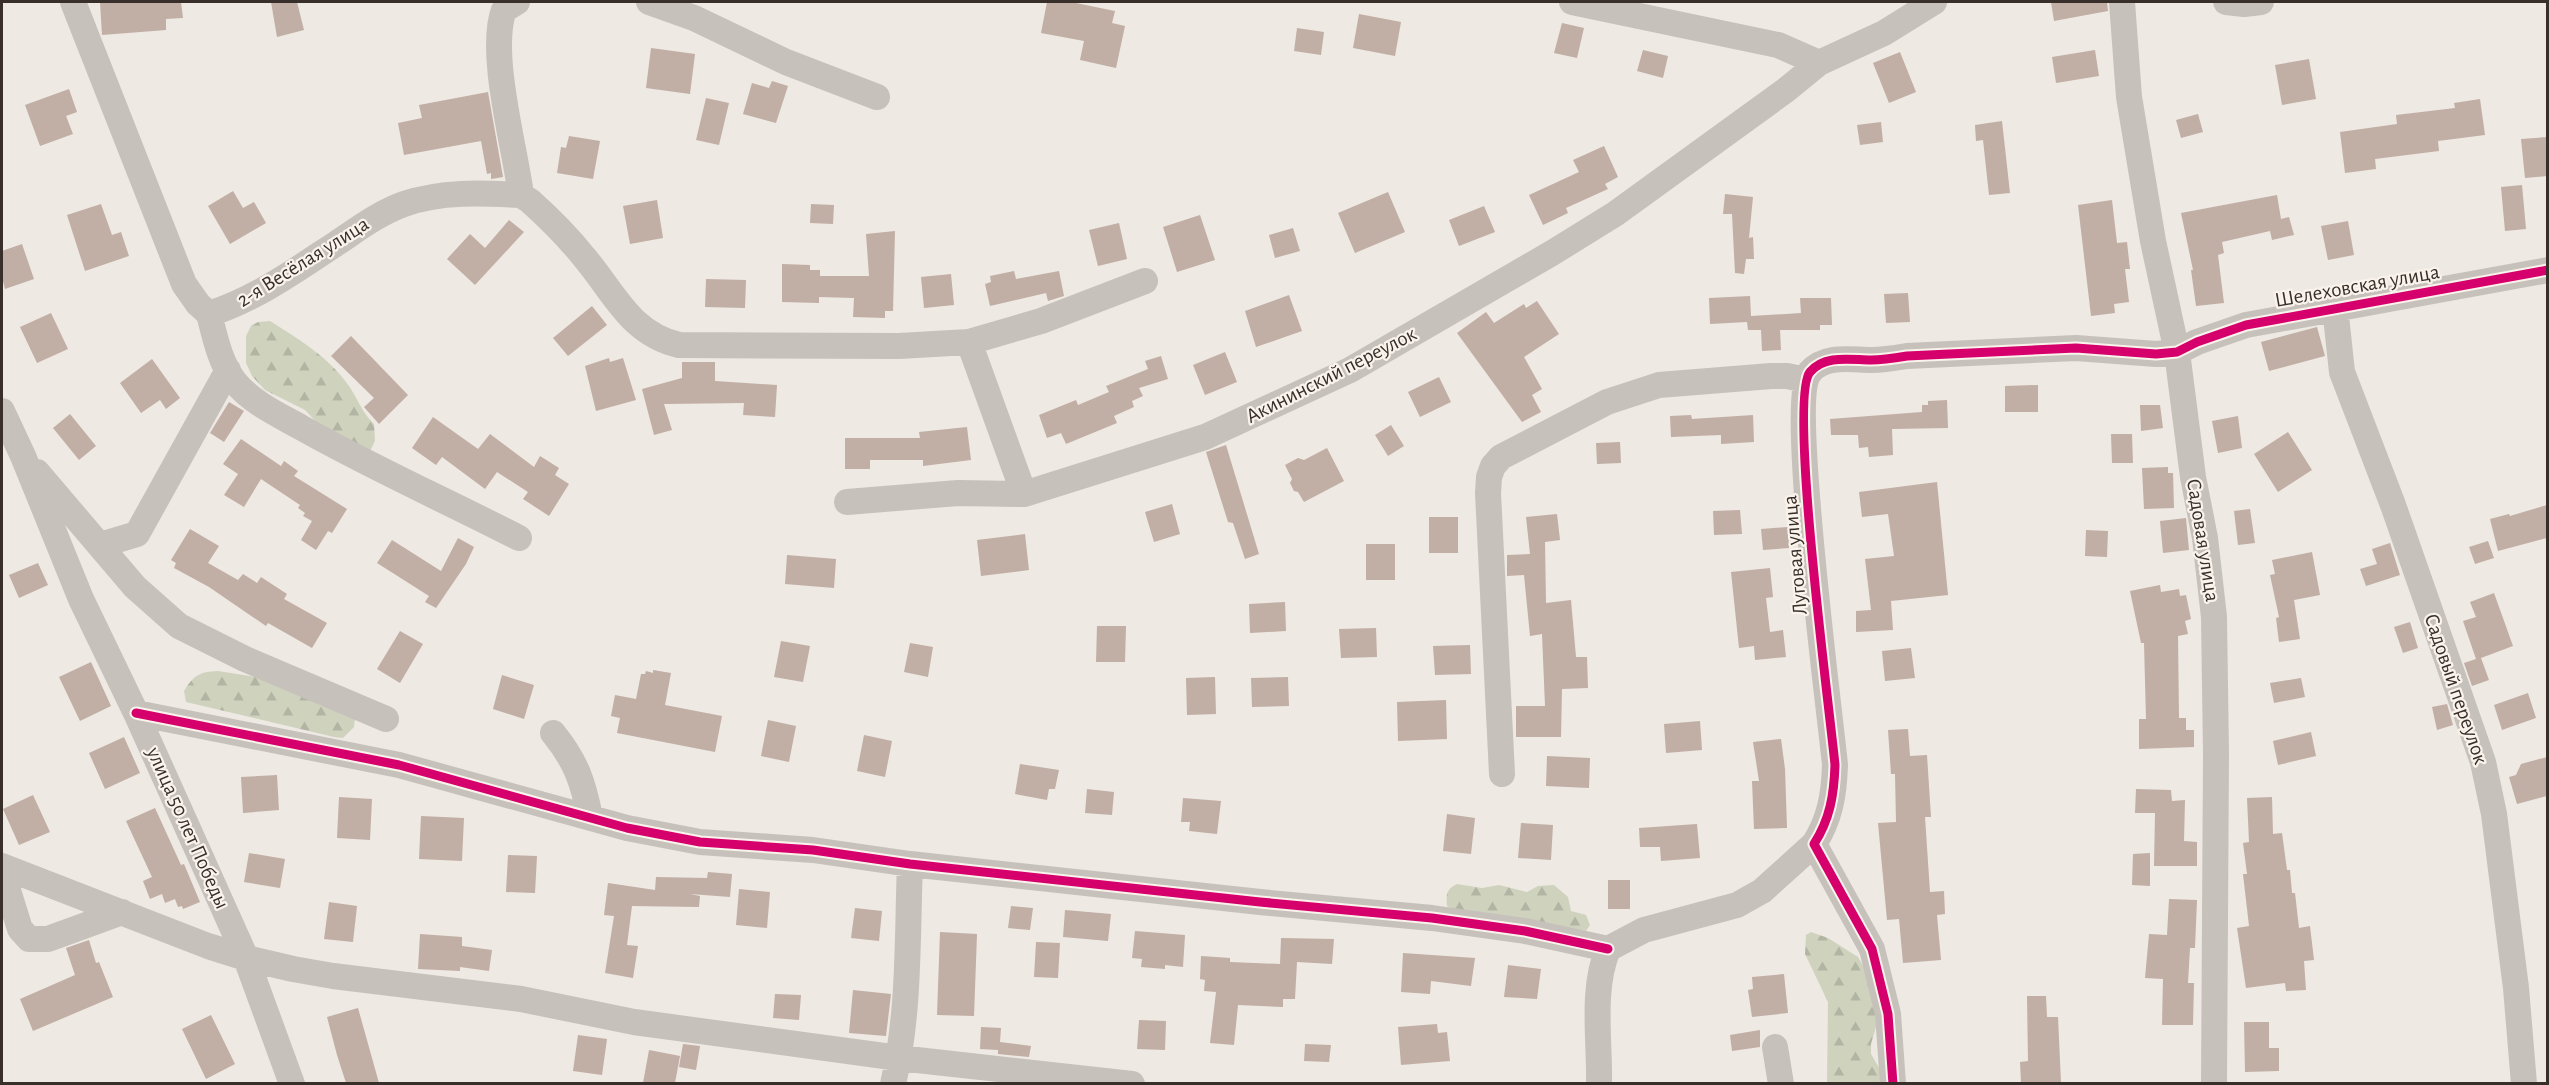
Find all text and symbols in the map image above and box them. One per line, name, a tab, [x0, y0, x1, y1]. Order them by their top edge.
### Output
street label: 2-я Весёлая улица	[233, 213, 373, 311]
street label: Шелеховская улица	[2273, 261, 2441, 311]
street label: Акининский переулок	[1242, 323, 1420, 427]
street label: Садовая улица	[2183, 477, 2223, 603]
street label: Луговая улица	[1779, 494, 1811, 616]
street label: Садовый переулок	[2420, 611, 2492, 767]
street label: улица 50 лет Победы	[143, 743, 233, 912]

